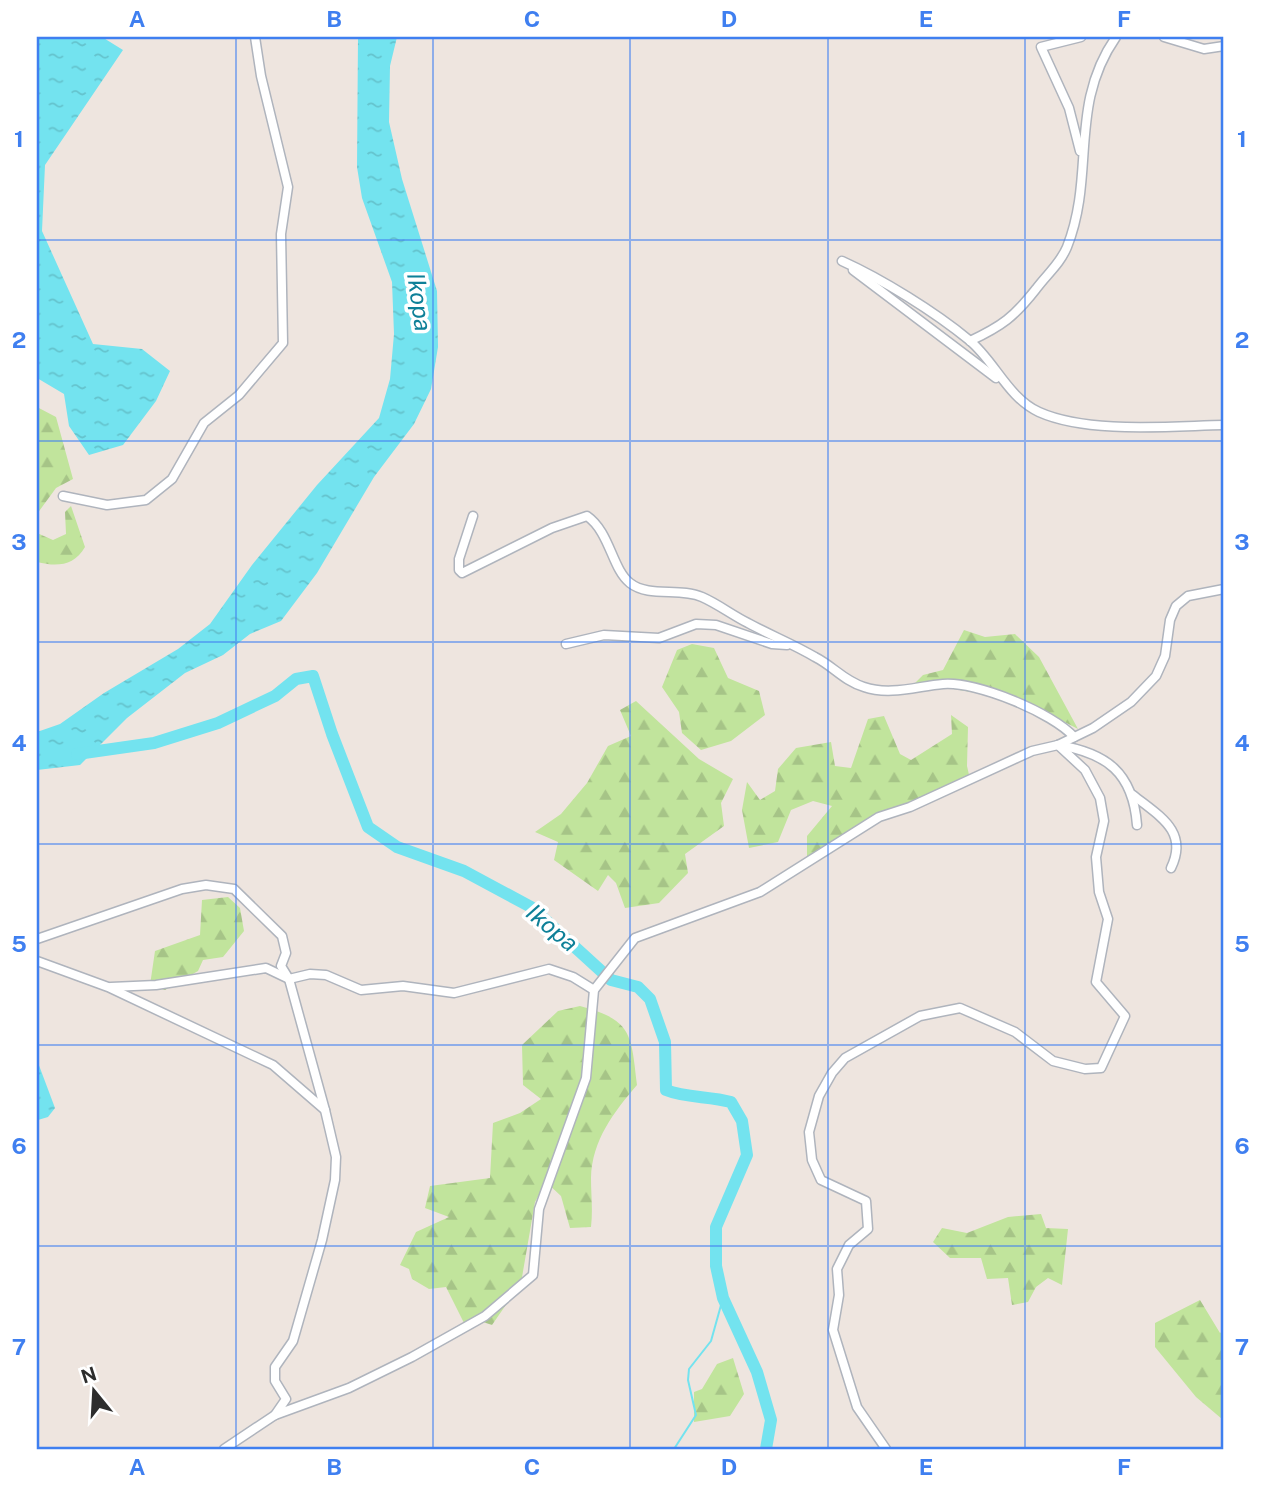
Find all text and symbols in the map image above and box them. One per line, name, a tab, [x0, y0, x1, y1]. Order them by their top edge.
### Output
text: A	[129, 5, 146, 32]
text: B	[326, 5, 342, 32]
text: C	[524, 5, 540, 32]
text: D	[721, 5, 737, 32]
text: E	[919, 5, 933, 32]
text: F	[1117, 5, 1131, 32]
text: 1	[14, 125, 24, 152]
text: 1	[1237, 125, 1247, 152]
water label: Ikopa	[402, 271, 438, 333]
text: 2	[12, 326, 26, 353]
text: 2	[1235, 326, 1249, 353]
text: 3	[11, 528, 27, 555]
text: 3	[1234, 528, 1250, 555]
text: 4	[11, 729, 27, 756]
text: 4	[1234, 729, 1250, 756]
water label: Ikopa	[521, 898, 584, 957]
text: 5	[11, 930, 27, 957]
text: 5	[1234, 930, 1250, 957]
text: 6	[11, 1132, 27, 1159]
text: 6	[1234, 1132, 1250, 1159]
text: 7	[12, 1333, 26, 1360]
text: 7	[1235, 1333, 1249, 1360]
north arrow	[60, 1356, 130, 1426]
text: N	[78, 1362, 99, 1388]
text: A	[129, 1453, 146, 1480]
text: B	[326, 1453, 342, 1480]
text: C	[524, 1453, 540, 1480]
text: D	[721, 1453, 737, 1480]
text: E	[919, 1453, 933, 1480]
text: F	[1117, 1453, 1131, 1480]

